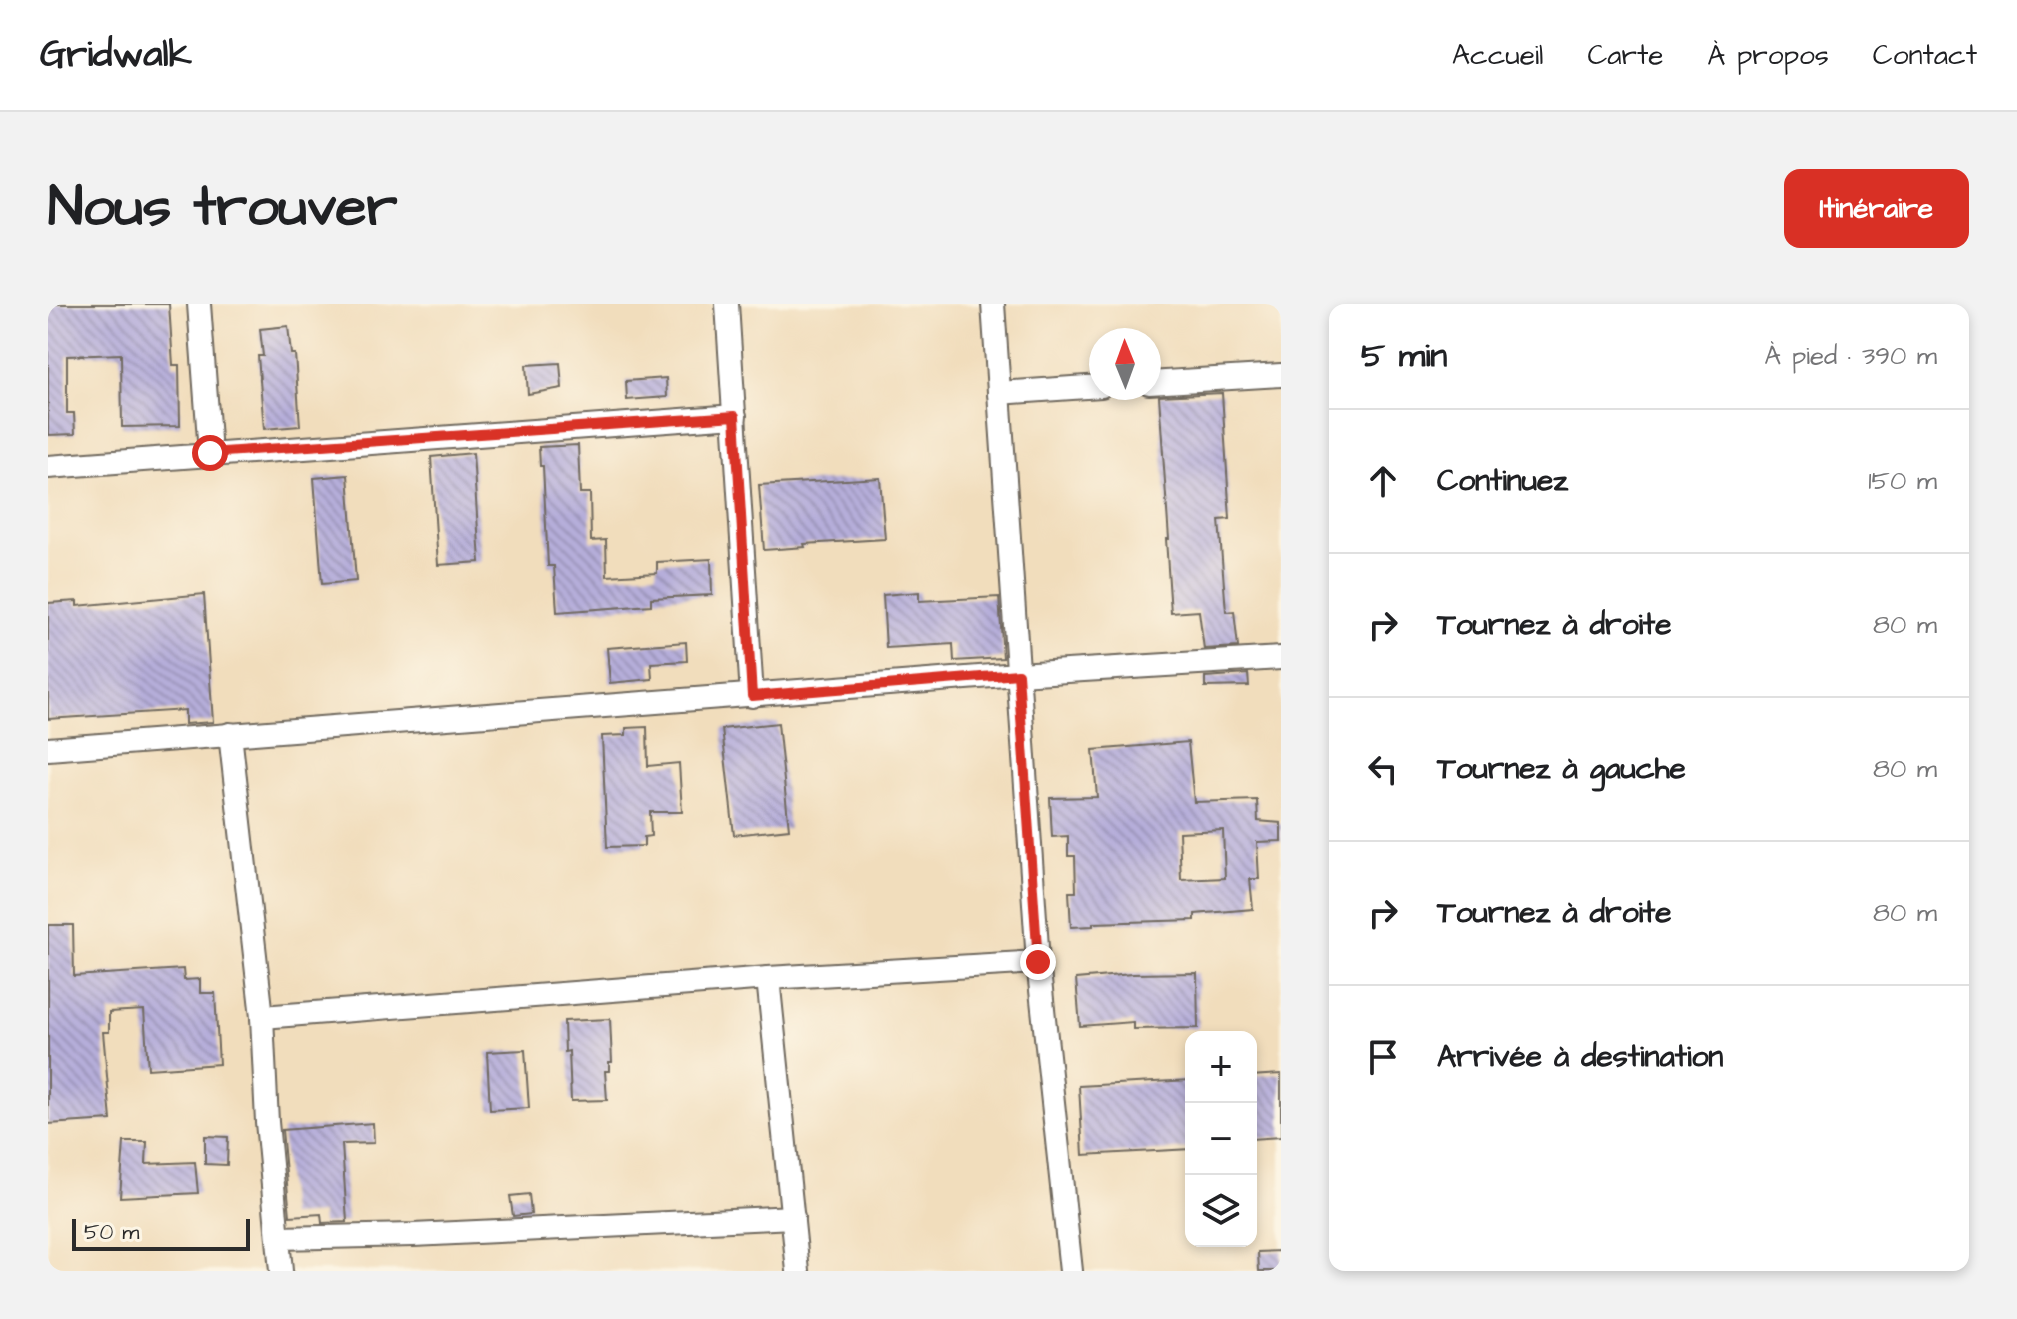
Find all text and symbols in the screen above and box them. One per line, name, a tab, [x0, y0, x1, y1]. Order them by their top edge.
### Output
text: Gridwalk	[40, 29, 192, 81]
text: Accueil	[1452, 36, 1543, 75]
text: Carte	[1587, 36, 1663, 75]
text: À propos	[1707, 36, 1829, 75]
text: Contact	[1873, 36, 1977, 75]
text: Nous trouver	[48, 169, 397, 247]
button: Itinéraire	[1784, 169, 1969, 248]
north arrow	[1089, 328, 1161, 400]
text: 5 min	[1361, 332, 1447, 380]
text: À pied · 390 m	[1765, 338, 1937, 374]
route start	[192, 435, 228, 471]
icon: ahead	[1361, 459, 1405, 503]
text: Continuez	[1437, 460, 1568, 502]
text: 150 m	[1868, 463, 1937, 499]
icon: right	[1361, 603, 1405, 647]
text: Tournez à droite	[1437, 604, 1671, 646]
text: 80 m	[1873, 607, 1937, 643]
icon: left	[1361, 747, 1405, 791]
text: Tournez à gauche	[1437, 748, 1686, 790]
text: 80 m	[1873, 751, 1937, 787]
icon: right	[1361, 891, 1405, 935]
text: Tournez à droite	[1437, 892, 1671, 934]
text: 80 m	[1873, 895, 1937, 931]
route end	[1020, 944, 1056, 980]
map controls	[1185, 1031, 1257, 1247]
button: +	[1185, 1031, 1257, 1103]
icon: arrive	[1361, 1035, 1405, 1079]
text: Arrivée à destination	[1437, 1036, 1723, 1078]
button: −	[1185, 1103, 1257, 1175]
button: layers	[1185, 1175, 1257, 1247]
scale bar	[72, 1215, 250, 1251]
text: 50 m	[84, 1217, 139, 1248]

